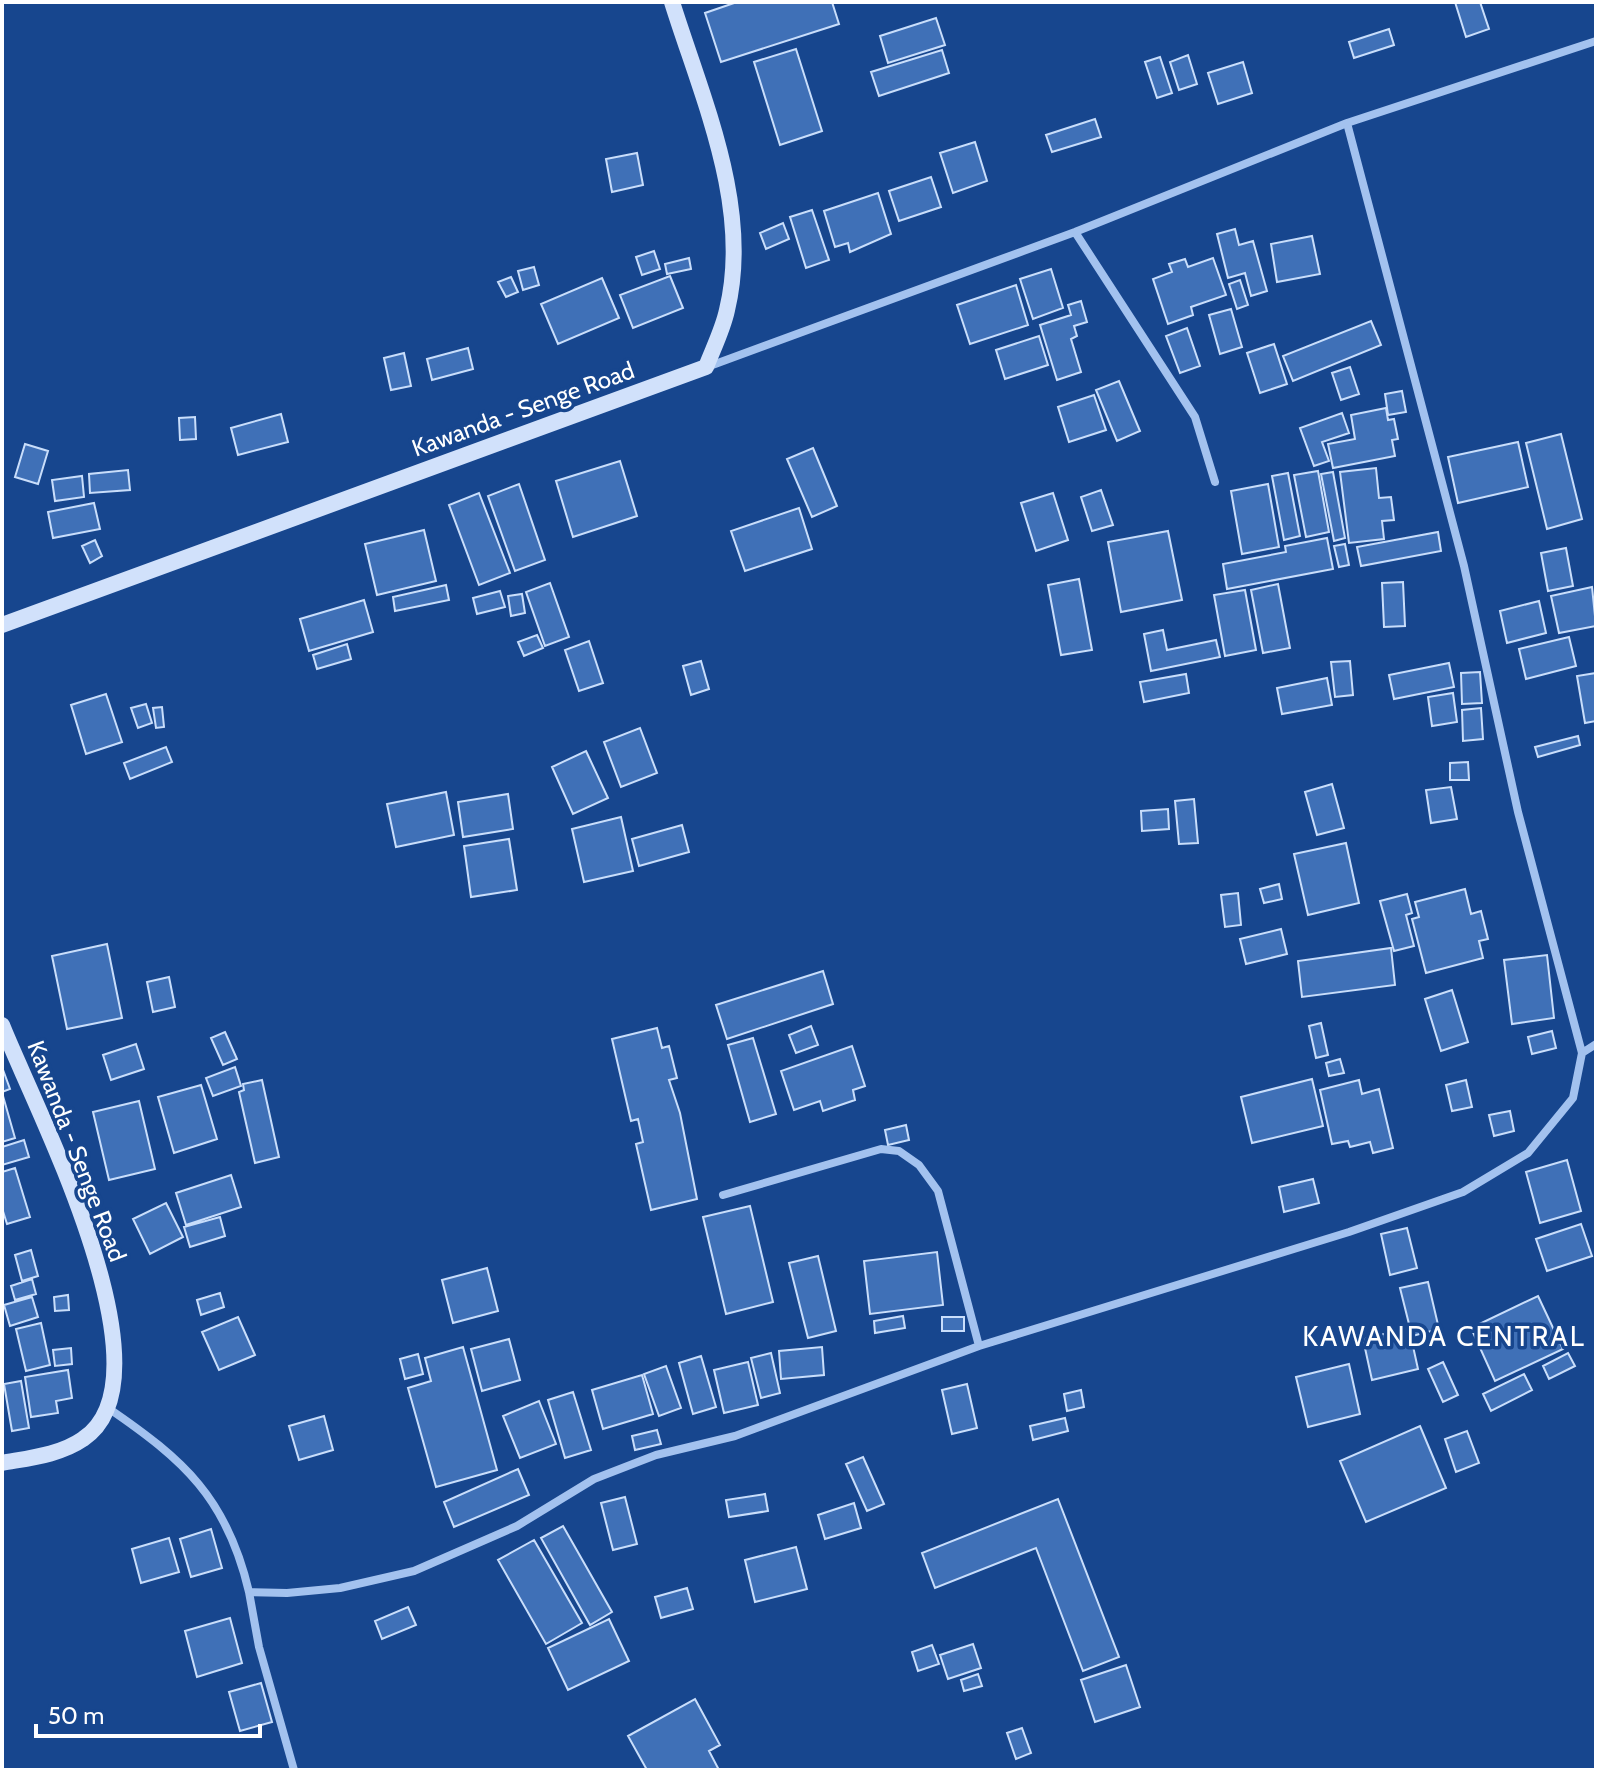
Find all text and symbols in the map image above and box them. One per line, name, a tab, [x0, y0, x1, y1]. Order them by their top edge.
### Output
street label: Kawanda - Senge Road	[408, 355, 638, 463]
street label: Kawanda - Senge Road	[21, 1036, 133, 1266]
district label: KAWANDA CENTRAL	[1302, 1319, 1586, 1353]
scale bar	[36, 1688, 260, 1738]
text: 50 m	[48, 1701, 104, 1730]

